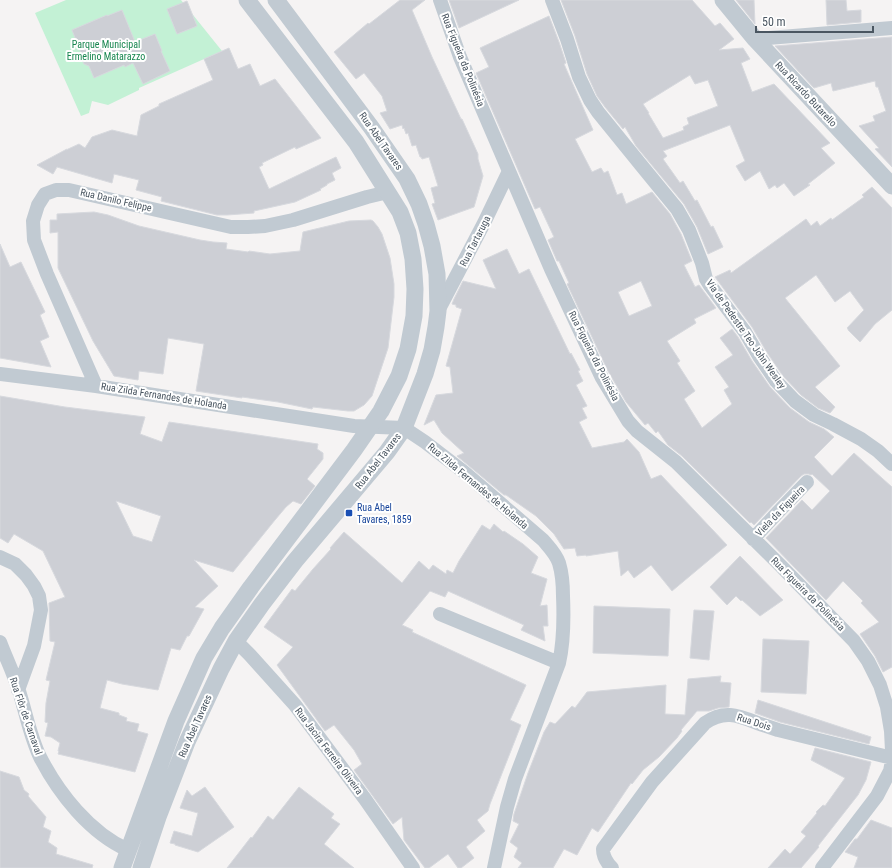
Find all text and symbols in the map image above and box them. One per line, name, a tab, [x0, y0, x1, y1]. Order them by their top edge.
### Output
scale bar	[756, 8, 873, 34]
street label: Rua Figueira da Polinésia	[439, 12, 487, 108]
text: 50 m	[762, 15, 786, 29]
park label: Parque Municipal Ermelino Matarazzo	[67, 39, 145, 62]
street label: Rua Ricardo Butarello	[773, 59, 839, 129]
street label: Rua Abel Tavares	[357, 110, 405, 172]
street label: Rua Danilo Felippe	[79, 186, 153, 214]
street label: Rua Tartaruga	[458, 214, 493, 268]
street label: Via de Pedestre Teo John Wesley	[704, 277, 788, 391]
street label: Rua Figueira da Polinésia	[567, 309, 622, 403]
street label: Rua Zilda Fernandes de Holanda	[100, 381, 228, 411]
street label: Rua Abel Tavares	[353, 431, 403, 491]
street label: Rua Zilda Fernandes de Holanda	[426, 441, 530, 531]
street label: Viela da Figueira	[753, 483, 807, 538]
place label: Rua Abel Tavares, 1859	[357, 502, 412, 525]
marker: Rua Abel Tavares, 1859	[344, 508, 354, 518]
street label: Rua Figueira da Polinésia	[769, 555, 847, 633]
street label: Rua Flôr de Carnaval	[8, 676, 44, 756]
street label: Rua Abel Tavares	[176, 692, 214, 759]
street label: Rua Jacira Ferreira Oliveira	[293, 706, 365, 797]
street label: Rua Dois	[736, 711, 773, 733]

